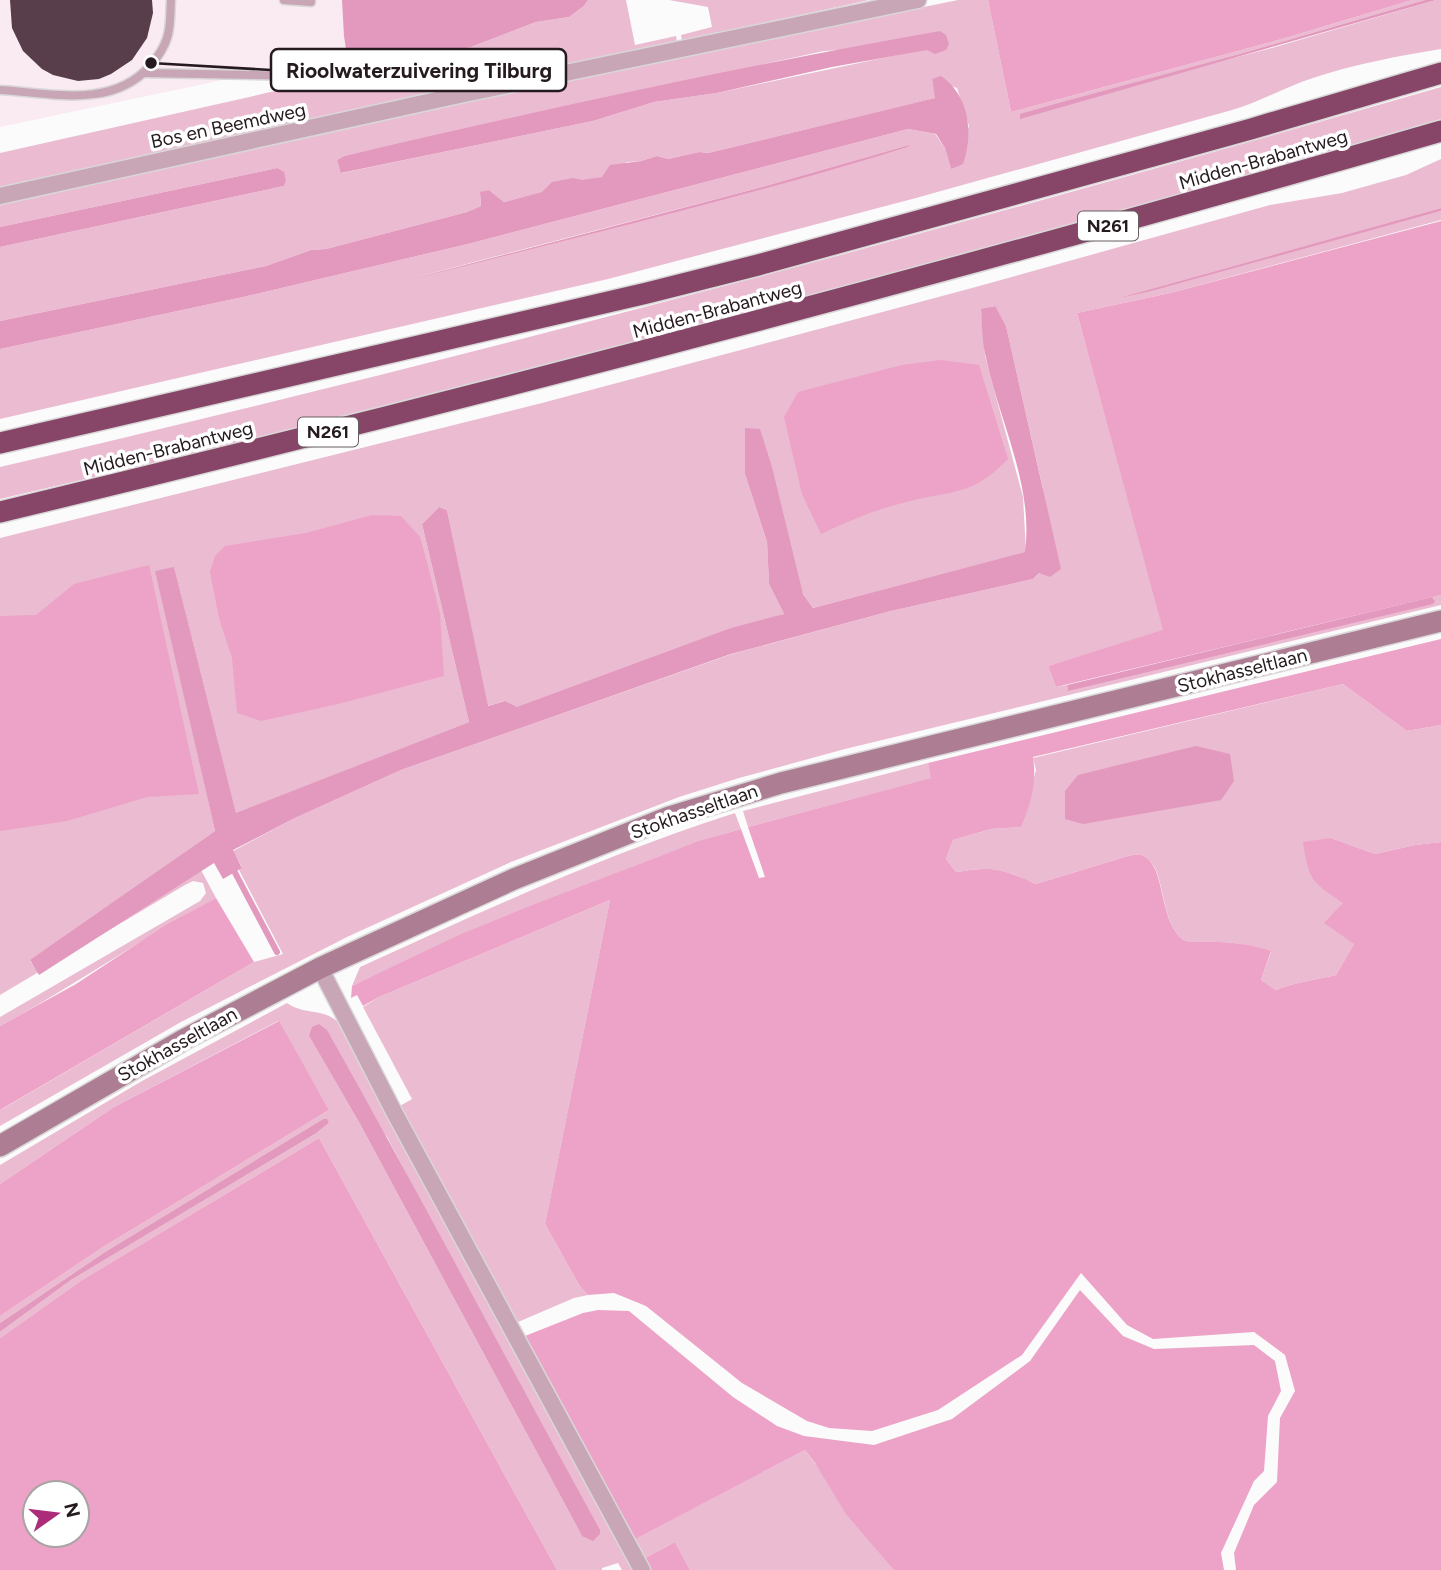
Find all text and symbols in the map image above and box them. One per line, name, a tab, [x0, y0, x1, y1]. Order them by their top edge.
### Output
callout: Rioolwaterzuivering Tilburg	[271, 49, 566, 91]
text: Rioolwaterzuivering Tilburg	[286, 58, 552, 83]
street label: Bos en Beemdweg	[149, 98, 308, 153]
street label: Midden-Brabantweg	[1176, 124, 1350, 195]
road number: N261	[1078, 211, 1138, 240]
street label: Midden-Brabantweg	[630, 276, 804, 343]
street label: Midden-Brabantweg	[81, 416, 255, 481]
road number: N261	[298, 418, 358, 446]
street label: Stokhasseltlaan	[1175, 643, 1309, 698]
street label: Stokhasseltlaan	[628, 779, 761, 844]
street label: Stokhasseltlaan	[114, 1002, 241, 1087]
north arrow	[21, 1479, 91, 1549]
text: N	[59, 1500, 85, 1520]

